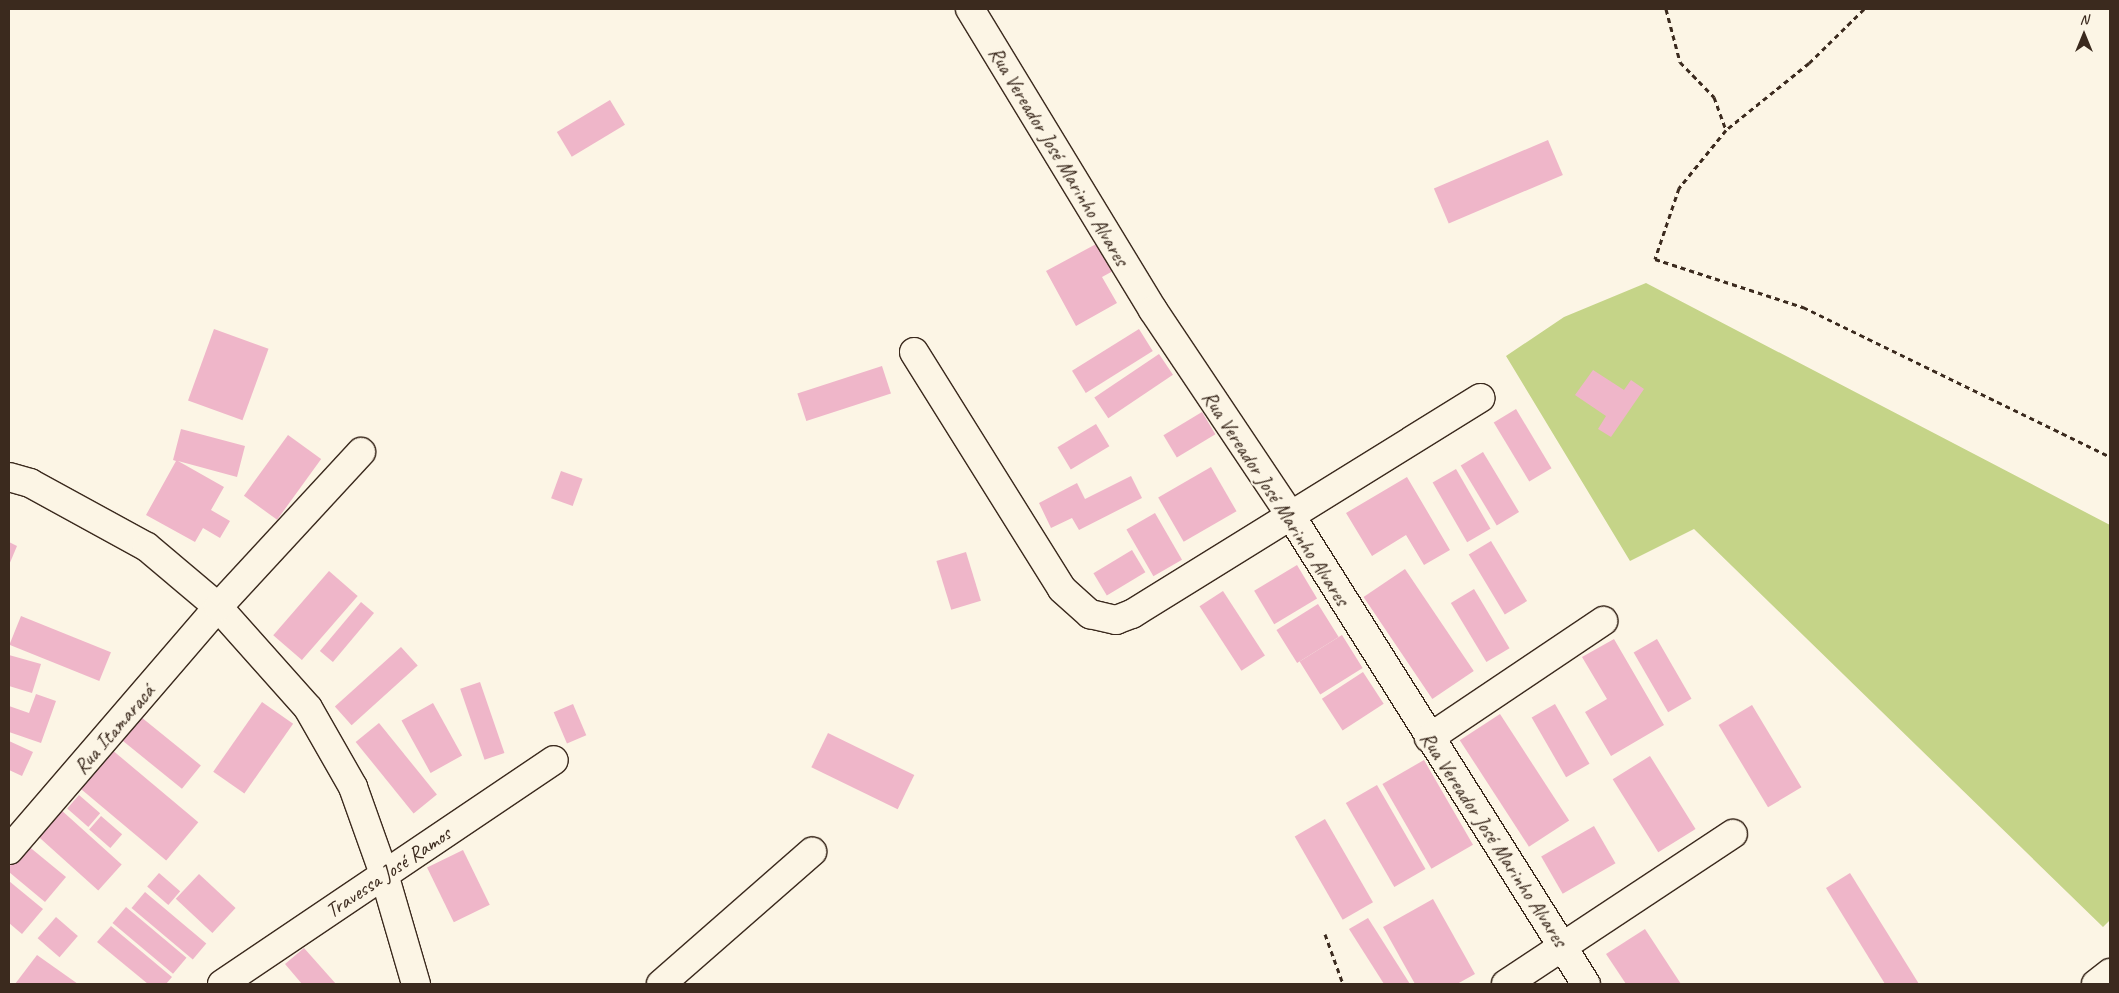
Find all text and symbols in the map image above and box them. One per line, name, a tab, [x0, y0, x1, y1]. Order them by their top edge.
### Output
north arrow	[2059, 10, 2109, 60]
text: N	[2080, 11, 2088, 28]
street label: Rua Vereador José Marinho Alvares	[983, 42, 1135, 270]
street label: Rua Vereador José Marinho Alvares	[1197, 386, 1355, 610]
street label: Rua Itamaracá	[68, 679, 160, 779]
street label: Rua Vereador José Marinho Alvares	[1415, 727, 1573, 951]
street label: Travessa José Ramos	[321, 821, 455, 923]

